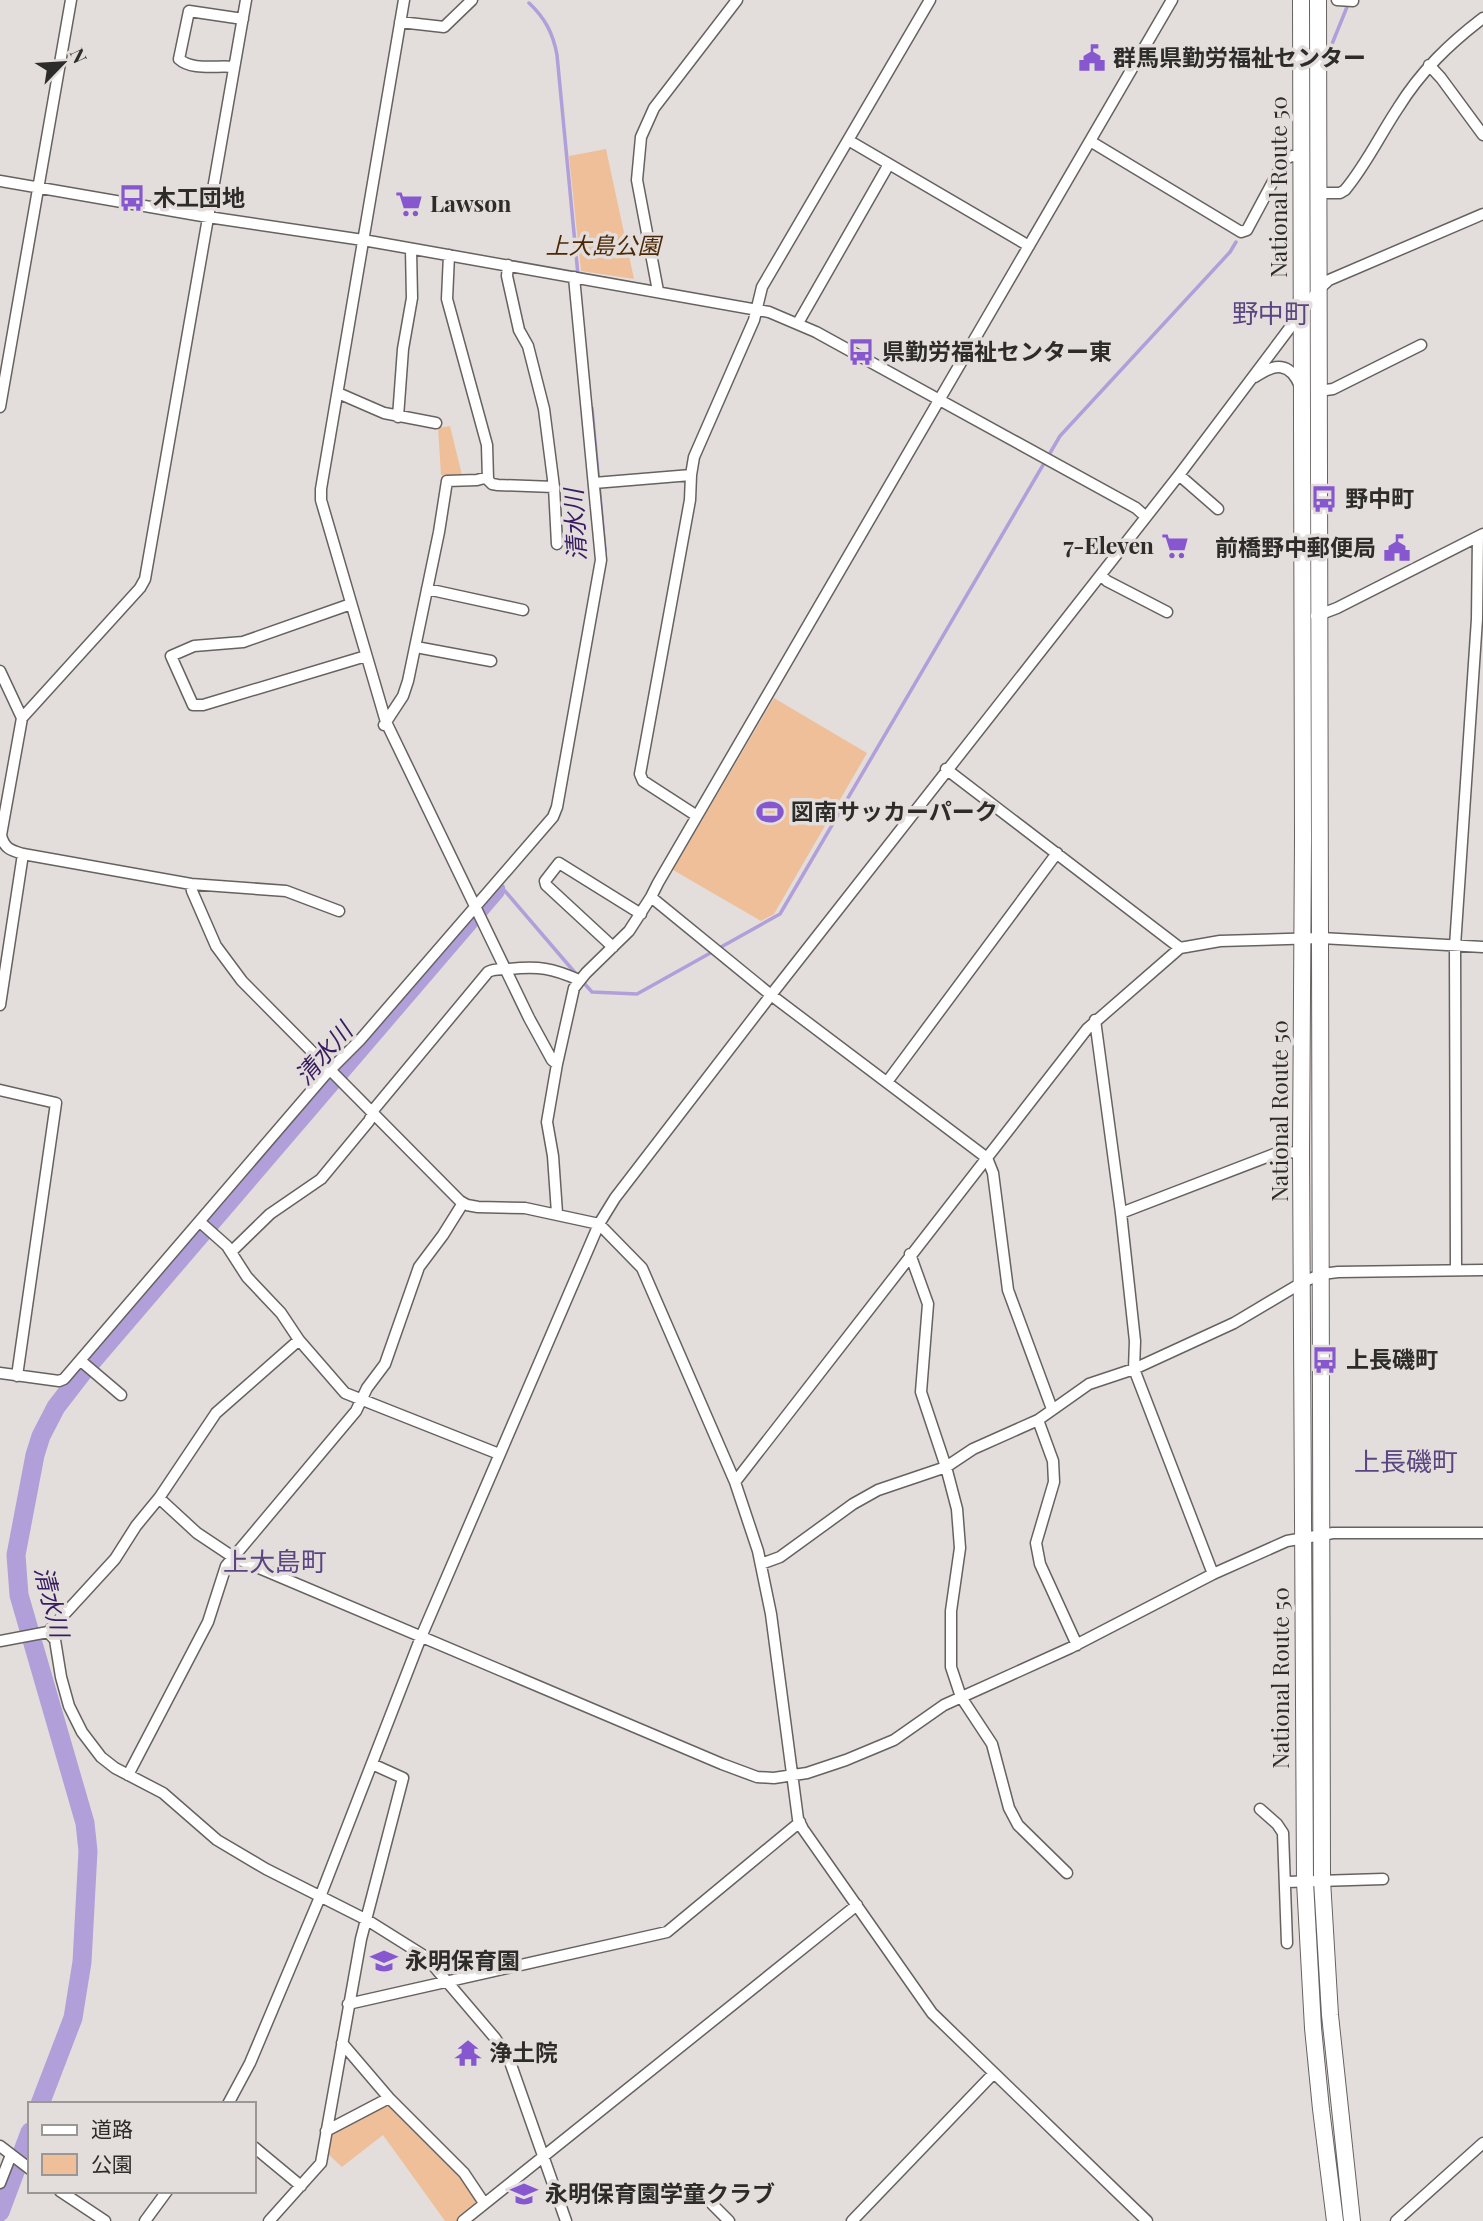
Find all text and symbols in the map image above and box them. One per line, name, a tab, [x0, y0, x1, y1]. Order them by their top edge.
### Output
north arrow	[28, 28, 98, 98]
place label: 群馬県勤労福祉センター	[1113, 41, 1366, 72]
public building icon: 群馬県勤労福祉センター	[1077, 43, 1107, 73]
text: N	[65, 44, 94, 67]
street label: National Route 50	[1262, 96, 1293, 278]
place label: 木工団地	[153, 181, 245, 212]
bus stop icon: 木工団地	[117, 183, 147, 213]
place label: Lawson	[430, 187, 511, 218]
supermarket icon: Lawson	[394, 189, 424, 219]
park label: 上大島公園	[546, 229, 664, 260]
district label: 野中町	[1232, 295, 1310, 330]
place label: 県勤労福祉センター東	[882, 335, 1112, 366]
bus stop icon: 県勤労福祉センター東	[846, 337, 876, 367]
place label: 野中町	[1345, 482, 1414, 513]
bus stop icon: 野中町	[1309, 484, 1339, 514]
water label: 清水川	[556, 485, 592, 562]
place label: 7-Eleven	[1063, 529, 1154, 560]
supermarket icon: 7-Eleven	[1160, 531, 1190, 561]
place label: 前橋野中郵便局	[1215, 531, 1376, 562]
public building icon: 前橋野中郵便局	[1382, 533, 1412, 563]
place label: 図南サッカーパーク	[791, 795, 998, 826]
sports icon: 図南サッカーパーク	[755, 797, 785, 827]
water label: 清水川	[287, 1013, 360, 1090]
street label: National Route 50	[1263, 1020, 1294, 1202]
place label: 上長磯町	[1346, 1343, 1438, 1374]
bus stop icon: 上長磯町	[1310, 1345, 1340, 1375]
district label: 上長磯町	[1354, 1443, 1458, 1478]
district label: 上大島町	[223, 1543, 327, 1578]
water label: 清水川	[29, 1563, 78, 1643]
street label: National Route 50	[1264, 1587, 1295, 1769]
place label: 永明保育園	[405, 1944, 520, 1975]
school or university icon: 永明保育園	[369, 1946, 399, 1976]
place label: 浄土院	[489, 2036, 558, 2067]
temple icon: 浄土院	[453, 2038, 483, 2068]
legend	[28, 2102, 256, 2193]
text: 道路	[91, 2114, 133, 2142]
text: 公園	[91, 2149, 133, 2177]
place label: 永明保育園学童クラブ	[545, 2177, 775, 2208]
school or university icon: 永明保育園学童クラブ	[509, 2179, 539, 2209]

